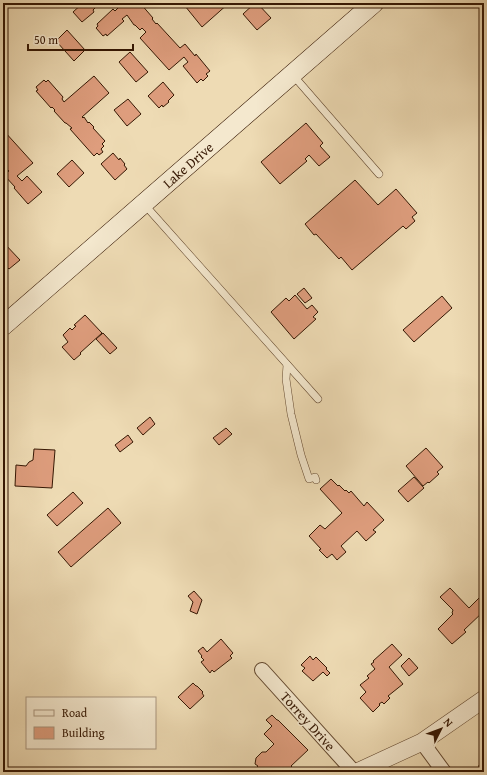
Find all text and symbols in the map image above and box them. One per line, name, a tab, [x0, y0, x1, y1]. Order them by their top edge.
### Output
scale bar	[28, 26, 133, 52]
text: 50 m	[34, 31, 58, 48]
street label: Lake Drive	[158, 137, 218, 193]
street label: Torrey Drive	[276, 687, 340, 755]
legend	[26, 697, 156, 749]
text: Road	[62, 704, 88, 721]
north arrow	[421, 709, 461, 749]
text: N	[440, 714, 457, 731]
text: Building	[62, 724, 105, 741]

